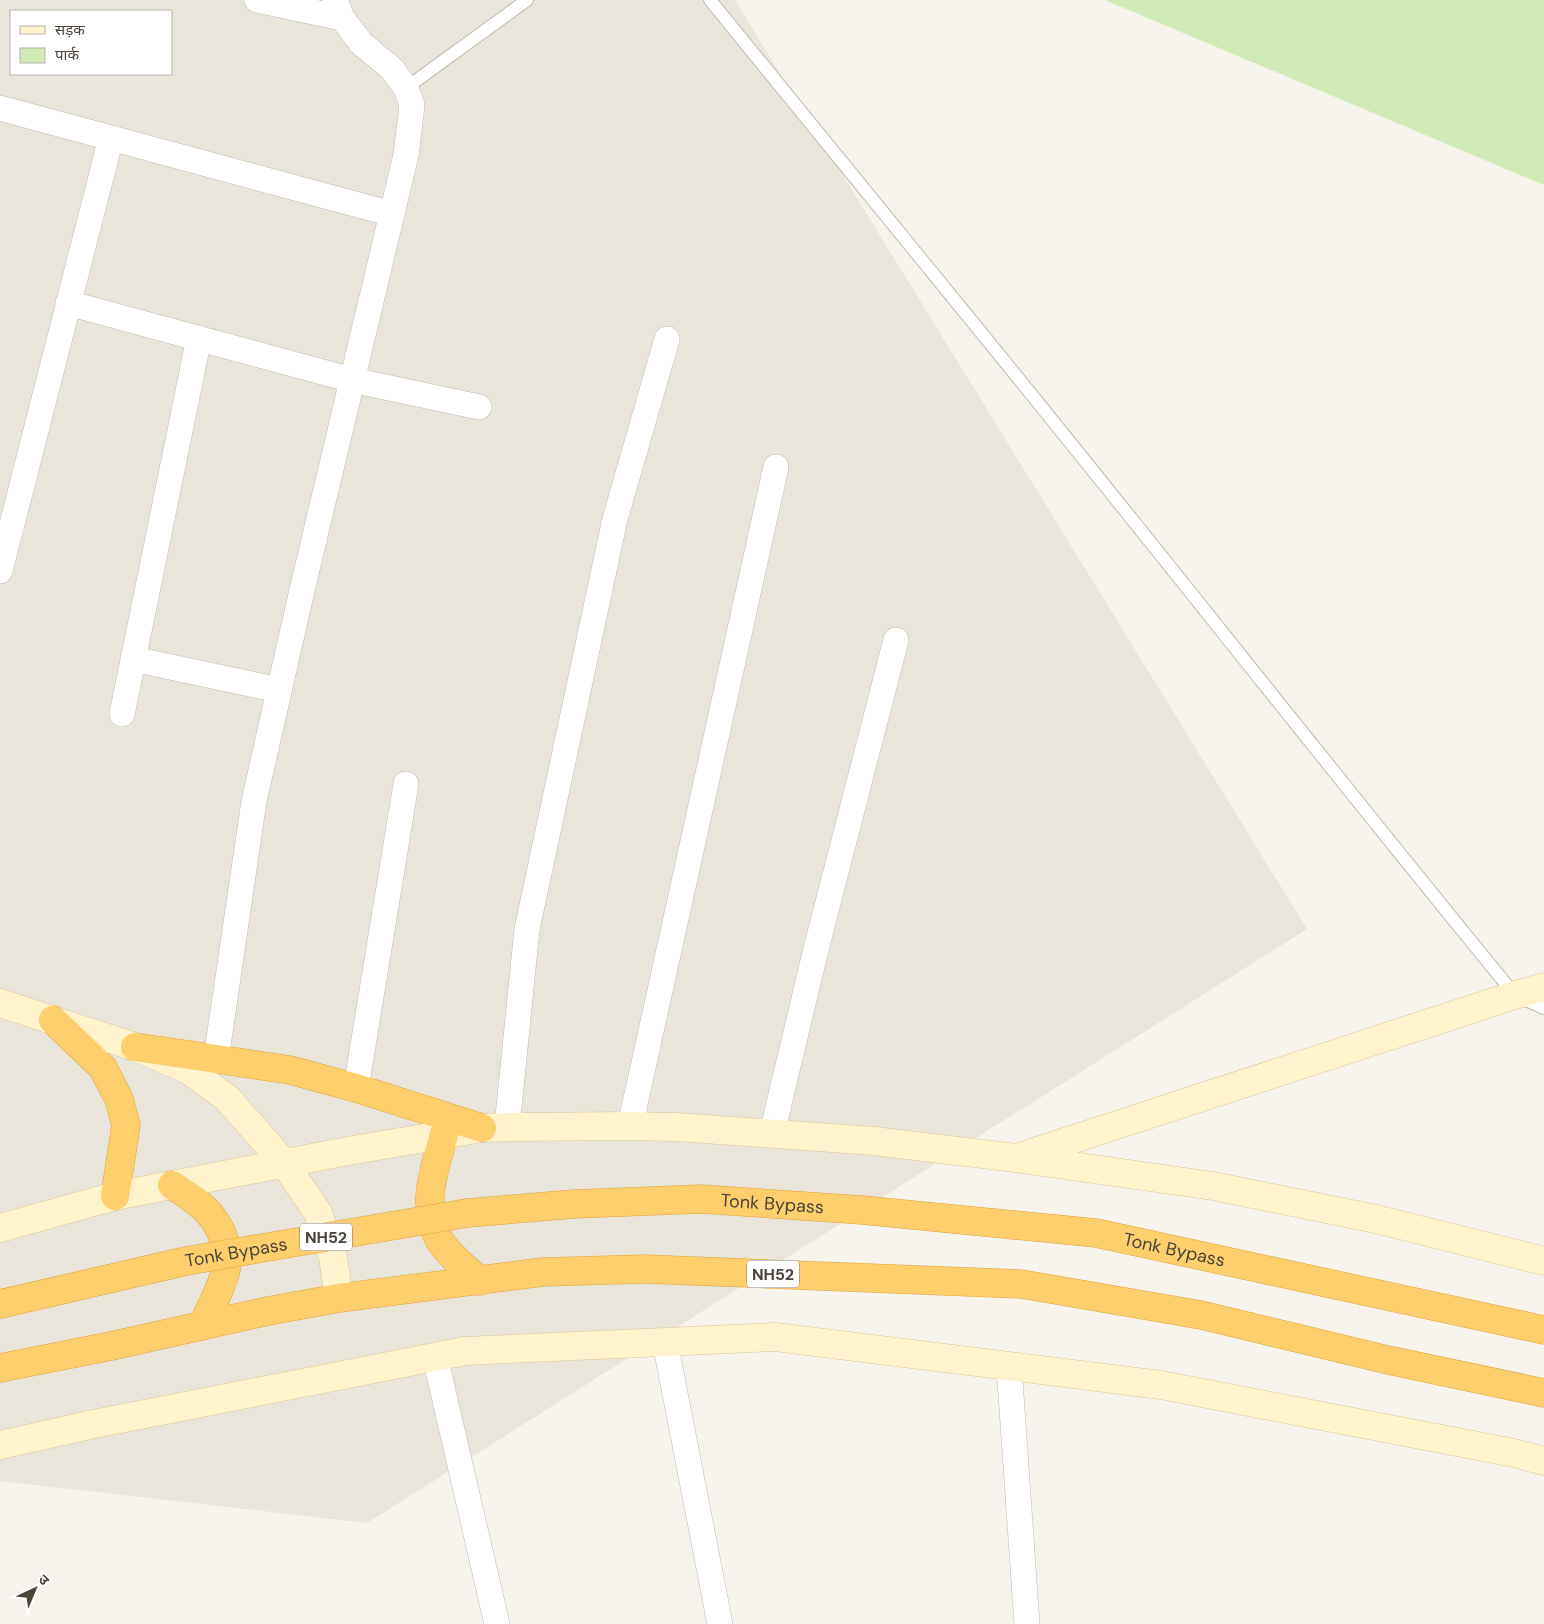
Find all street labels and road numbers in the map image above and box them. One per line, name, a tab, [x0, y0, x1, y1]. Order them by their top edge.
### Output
street label: Tonk Bypass	[720, 1188, 825, 1219]
road number: NH52	[300, 1224, 352, 1250]
street label: Tonk Bypass	[1121, 1227, 1227, 1273]
street label: Tonk Bypass	[183, 1232, 289, 1273]
road number: NH52	[747, 1260, 799, 1288]

